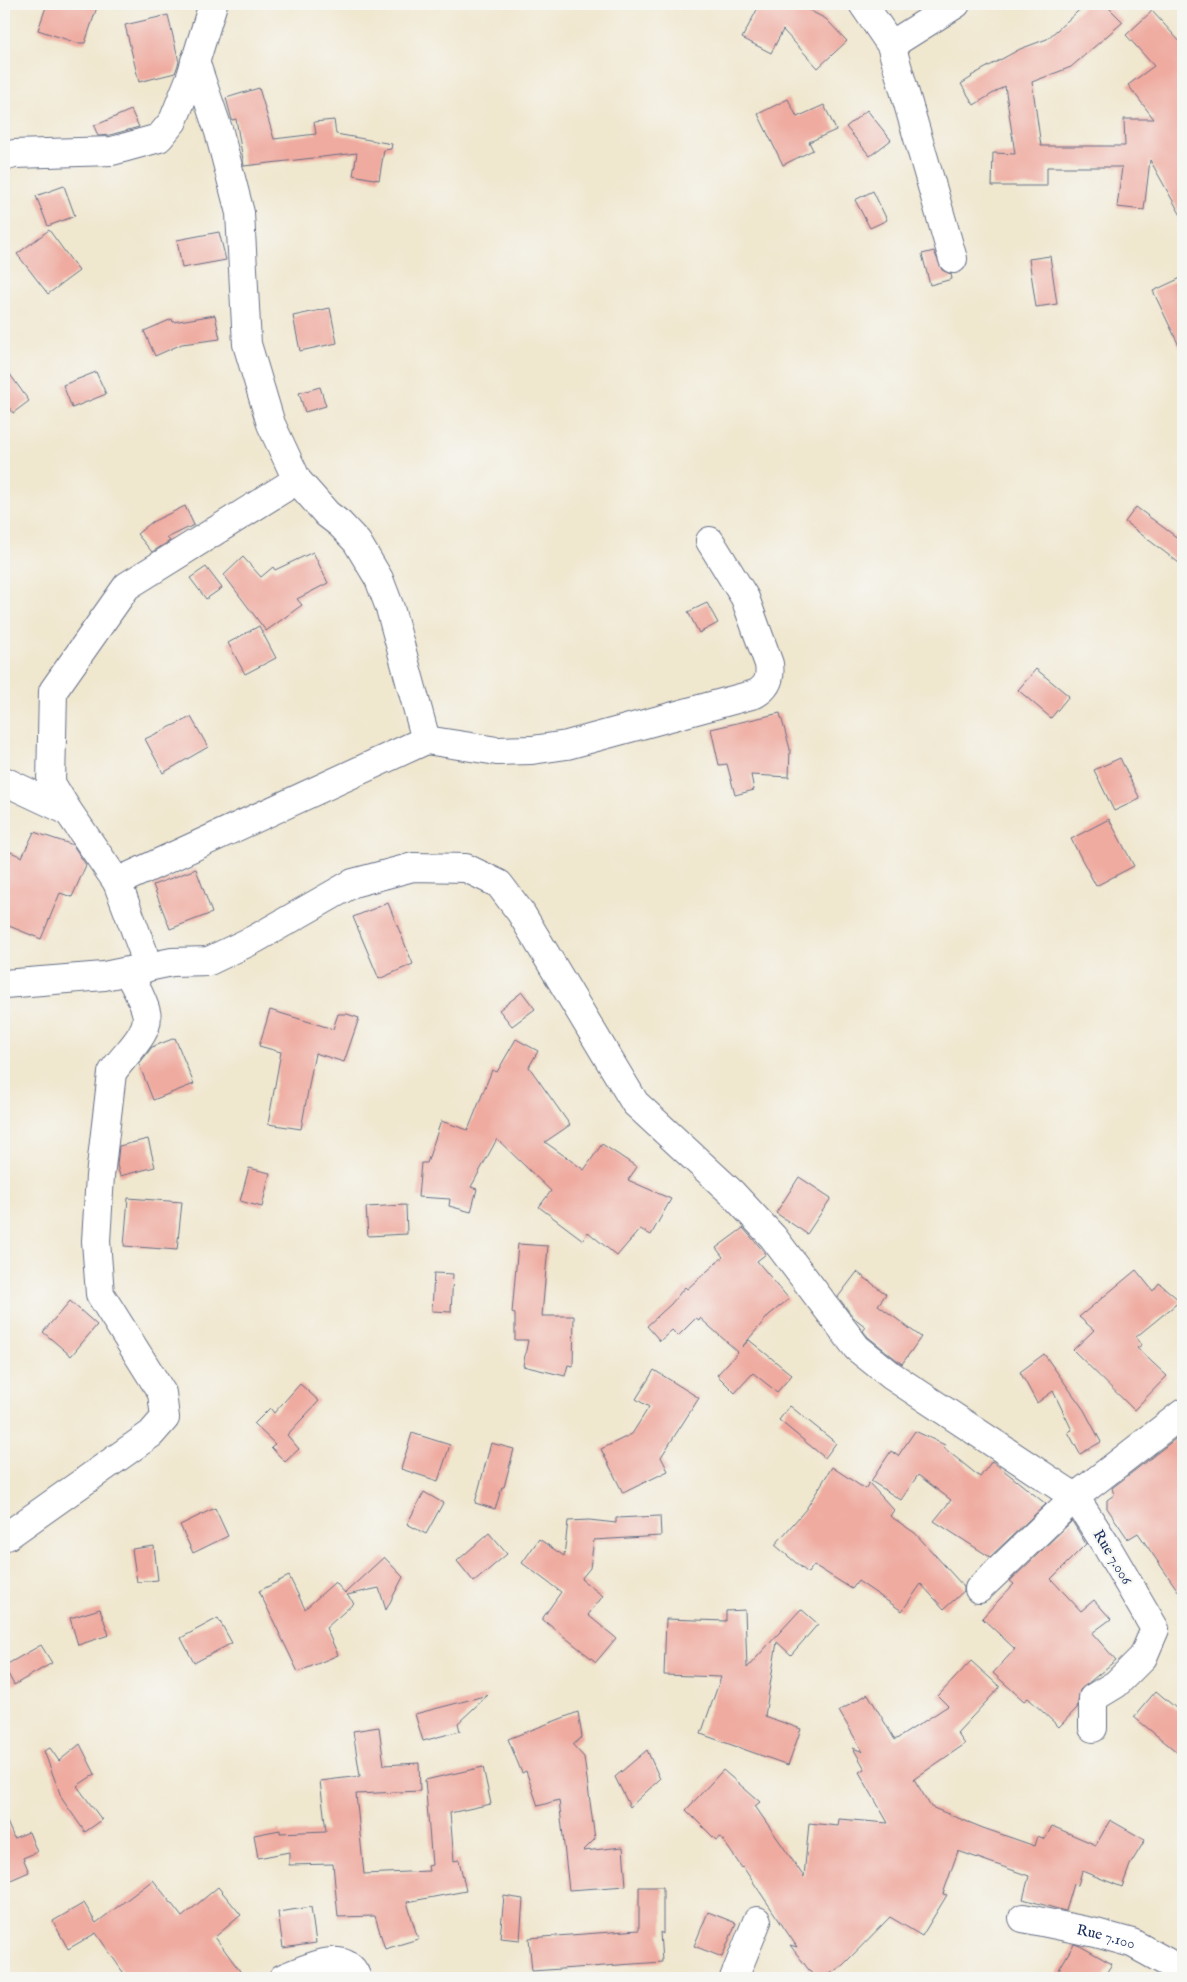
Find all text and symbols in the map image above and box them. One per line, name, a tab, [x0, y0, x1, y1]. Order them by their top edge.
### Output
street label: Rue 7.006	[1089, 1526, 1137, 1589]
street label: Rue 7.100	[1075, 1920, 1137, 1953]

